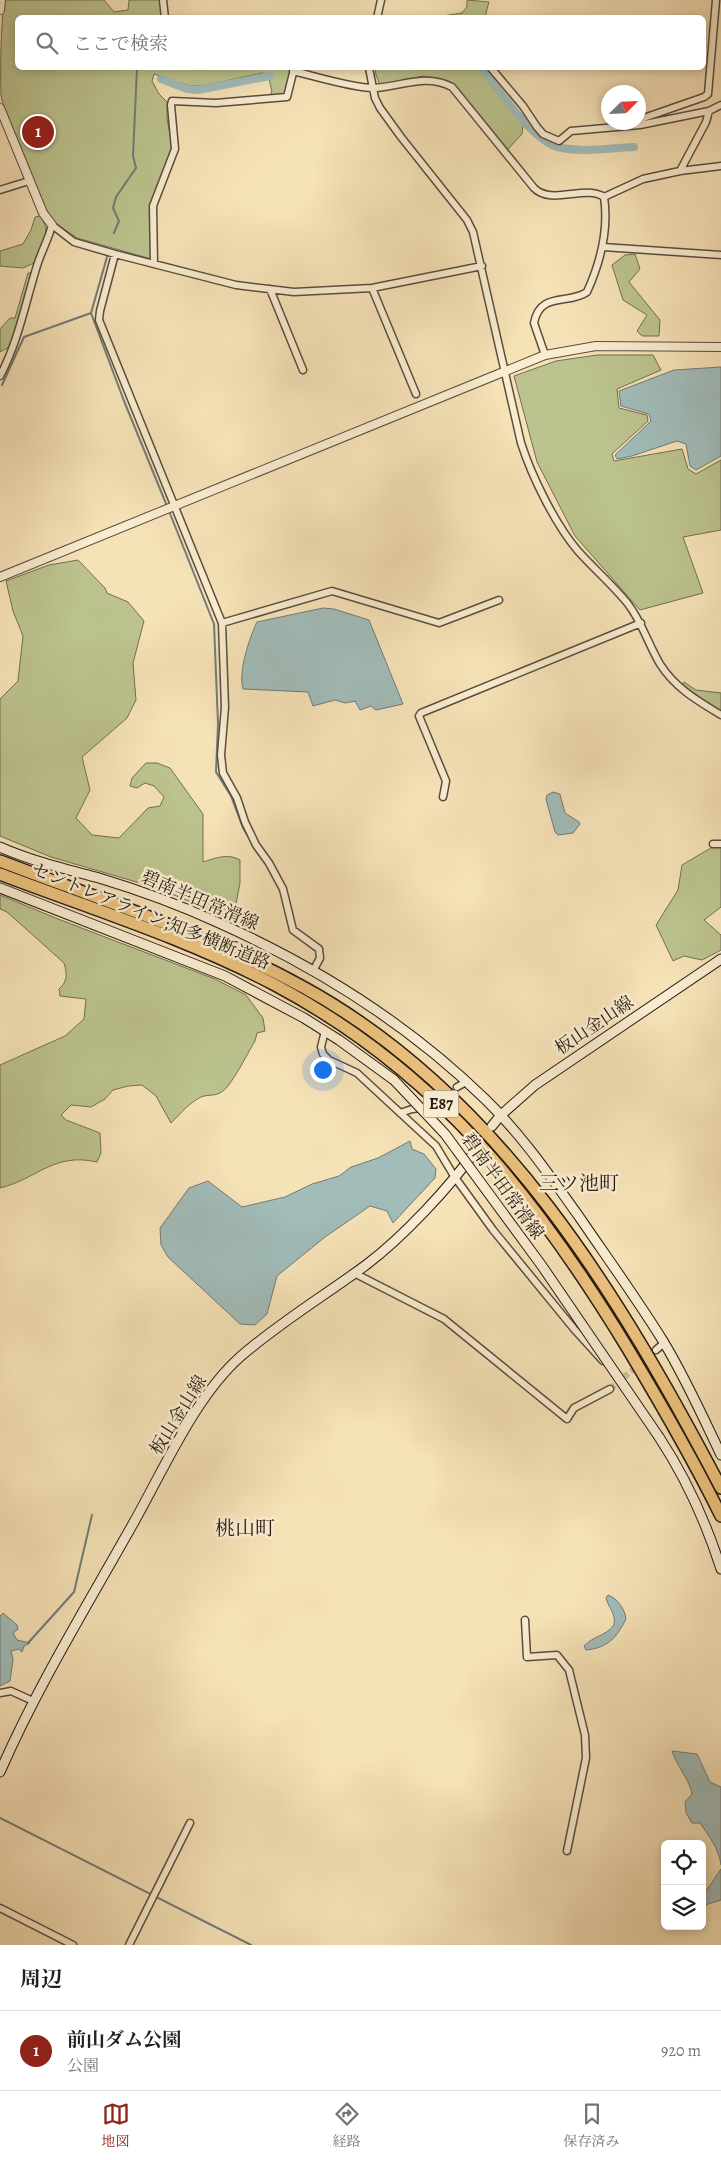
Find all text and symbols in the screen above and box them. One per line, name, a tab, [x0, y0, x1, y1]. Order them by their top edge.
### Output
search box	[15, 15, 706, 70]
icon: search	[33, 29, 61, 57]
text: ここで検索	[73, 31, 168, 57]
north arrow	[601, 85, 646, 130]
pin: 1	[22, 113, 54, 151]
street label: セントレアライン;知多横断道路	[28, 857, 274, 975]
street label: 碧南半田常滑線	[137, 864, 263, 936]
street label: 板山金山線	[550, 990, 638, 1060]
your location	[310, 1057, 336, 1083]
road number: E87	[424, 1090, 458, 1118]
street label: 碧南半田常滑線	[456, 1128, 550, 1244]
district label: 三ツ池町	[539, 1170, 619, 1197]
street label: 板山金山線	[144, 1370, 212, 1460]
district label: 桃山町	[215, 1515, 275, 1542]
map controls	[661, 1840, 706, 1930]
button: locate	[661, 1840, 706, 1885]
button: layers	[661, 1885, 706, 1930]
text: 周辺	[20, 1965, 62, 1993]
text: 前山ダム公園	[67, 2027, 181, 2053]
text: 1	[33, 2040, 39, 2062]
text: 920 m	[661, 2040, 701, 2062]
text: 公園	[67, 2055, 99, 2077]
tab: 地図	[102, 2100, 130, 2151]
tab: 経路	[333, 2100, 361, 2151]
tab: 保存済み	[564, 2100, 620, 2151]

